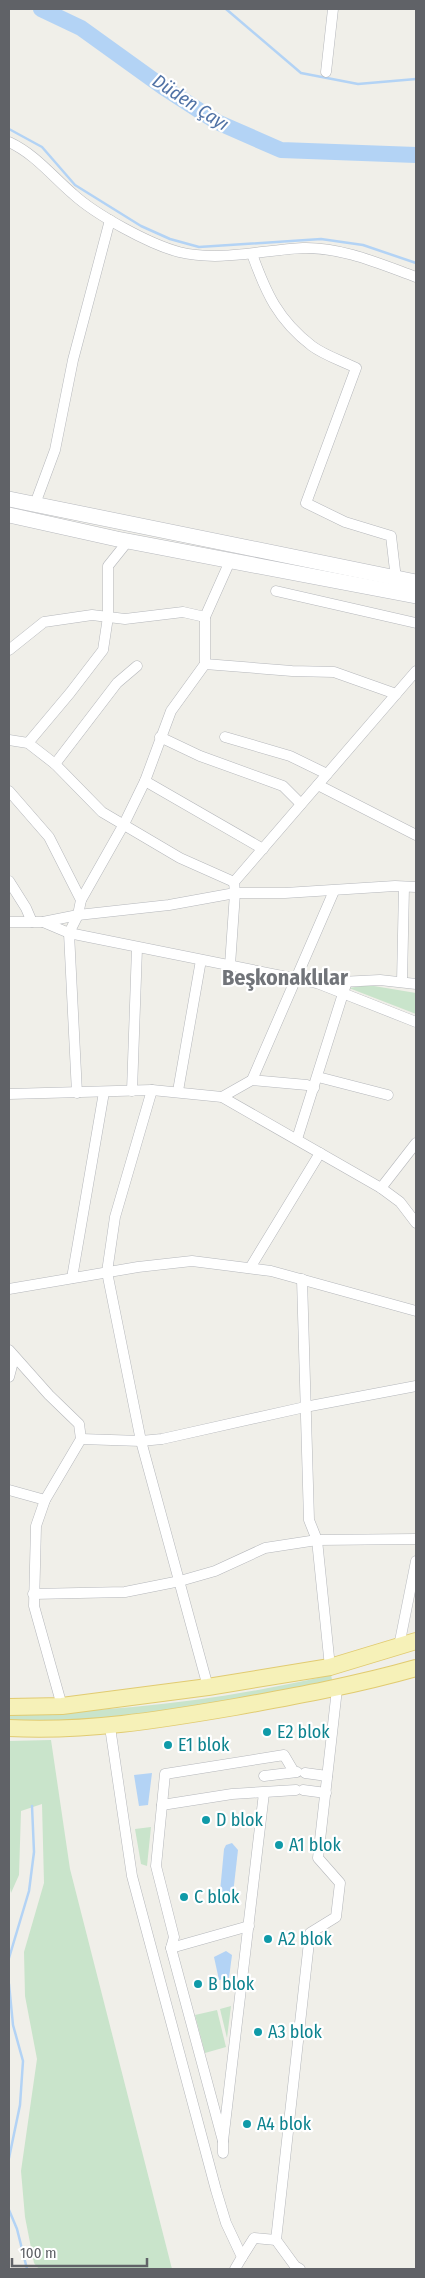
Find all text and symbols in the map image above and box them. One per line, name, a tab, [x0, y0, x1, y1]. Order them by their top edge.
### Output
water label: Düden Çayı	[148, 69, 233, 136]
district label: Beşkonaklılar	[222, 964, 349, 991]
place label: E2 blok	[277, 1721, 330, 1743]
marker: E2 blok	[261, 1726, 273, 1738]
place label: E1 blok	[178, 1734, 230, 1756]
marker: E1 blok	[162, 1739, 174, 1751]
place label: D blok	[216, 1809, 263, 1831]
marker: D blok	[200, 1814, 212, 1826]
place label: A1 blok	[289, 1834, 342, 1856]
marker: A1 blok	[273, 1839, 285, 1851]
place label: C blok	[194, 1886, 240, 1908]
marker: C blok	[178, 1891, 190, 1903]
place label: A2 blok	[278, 1928, 333, 1950]
marker: A2 blok	[262, 1933, 274, 1945]
place label: B blok	[208, 1973, 255, 1995]
marker: B blok	[192, 1978, 204, 1990]
place label: A3 blok	[268, 2021, 323, 2043]
marker: A3 blok	[252, 2026, 264, 2038]
place label: A4 blok	[257, 2113, 312, 2135]
marker: A4 blok	[241, 2118, 253, 2130]
scale bar	[12, 2236, 148, 2268]
text: 100 m	[20, 2244, 57, 2262]

